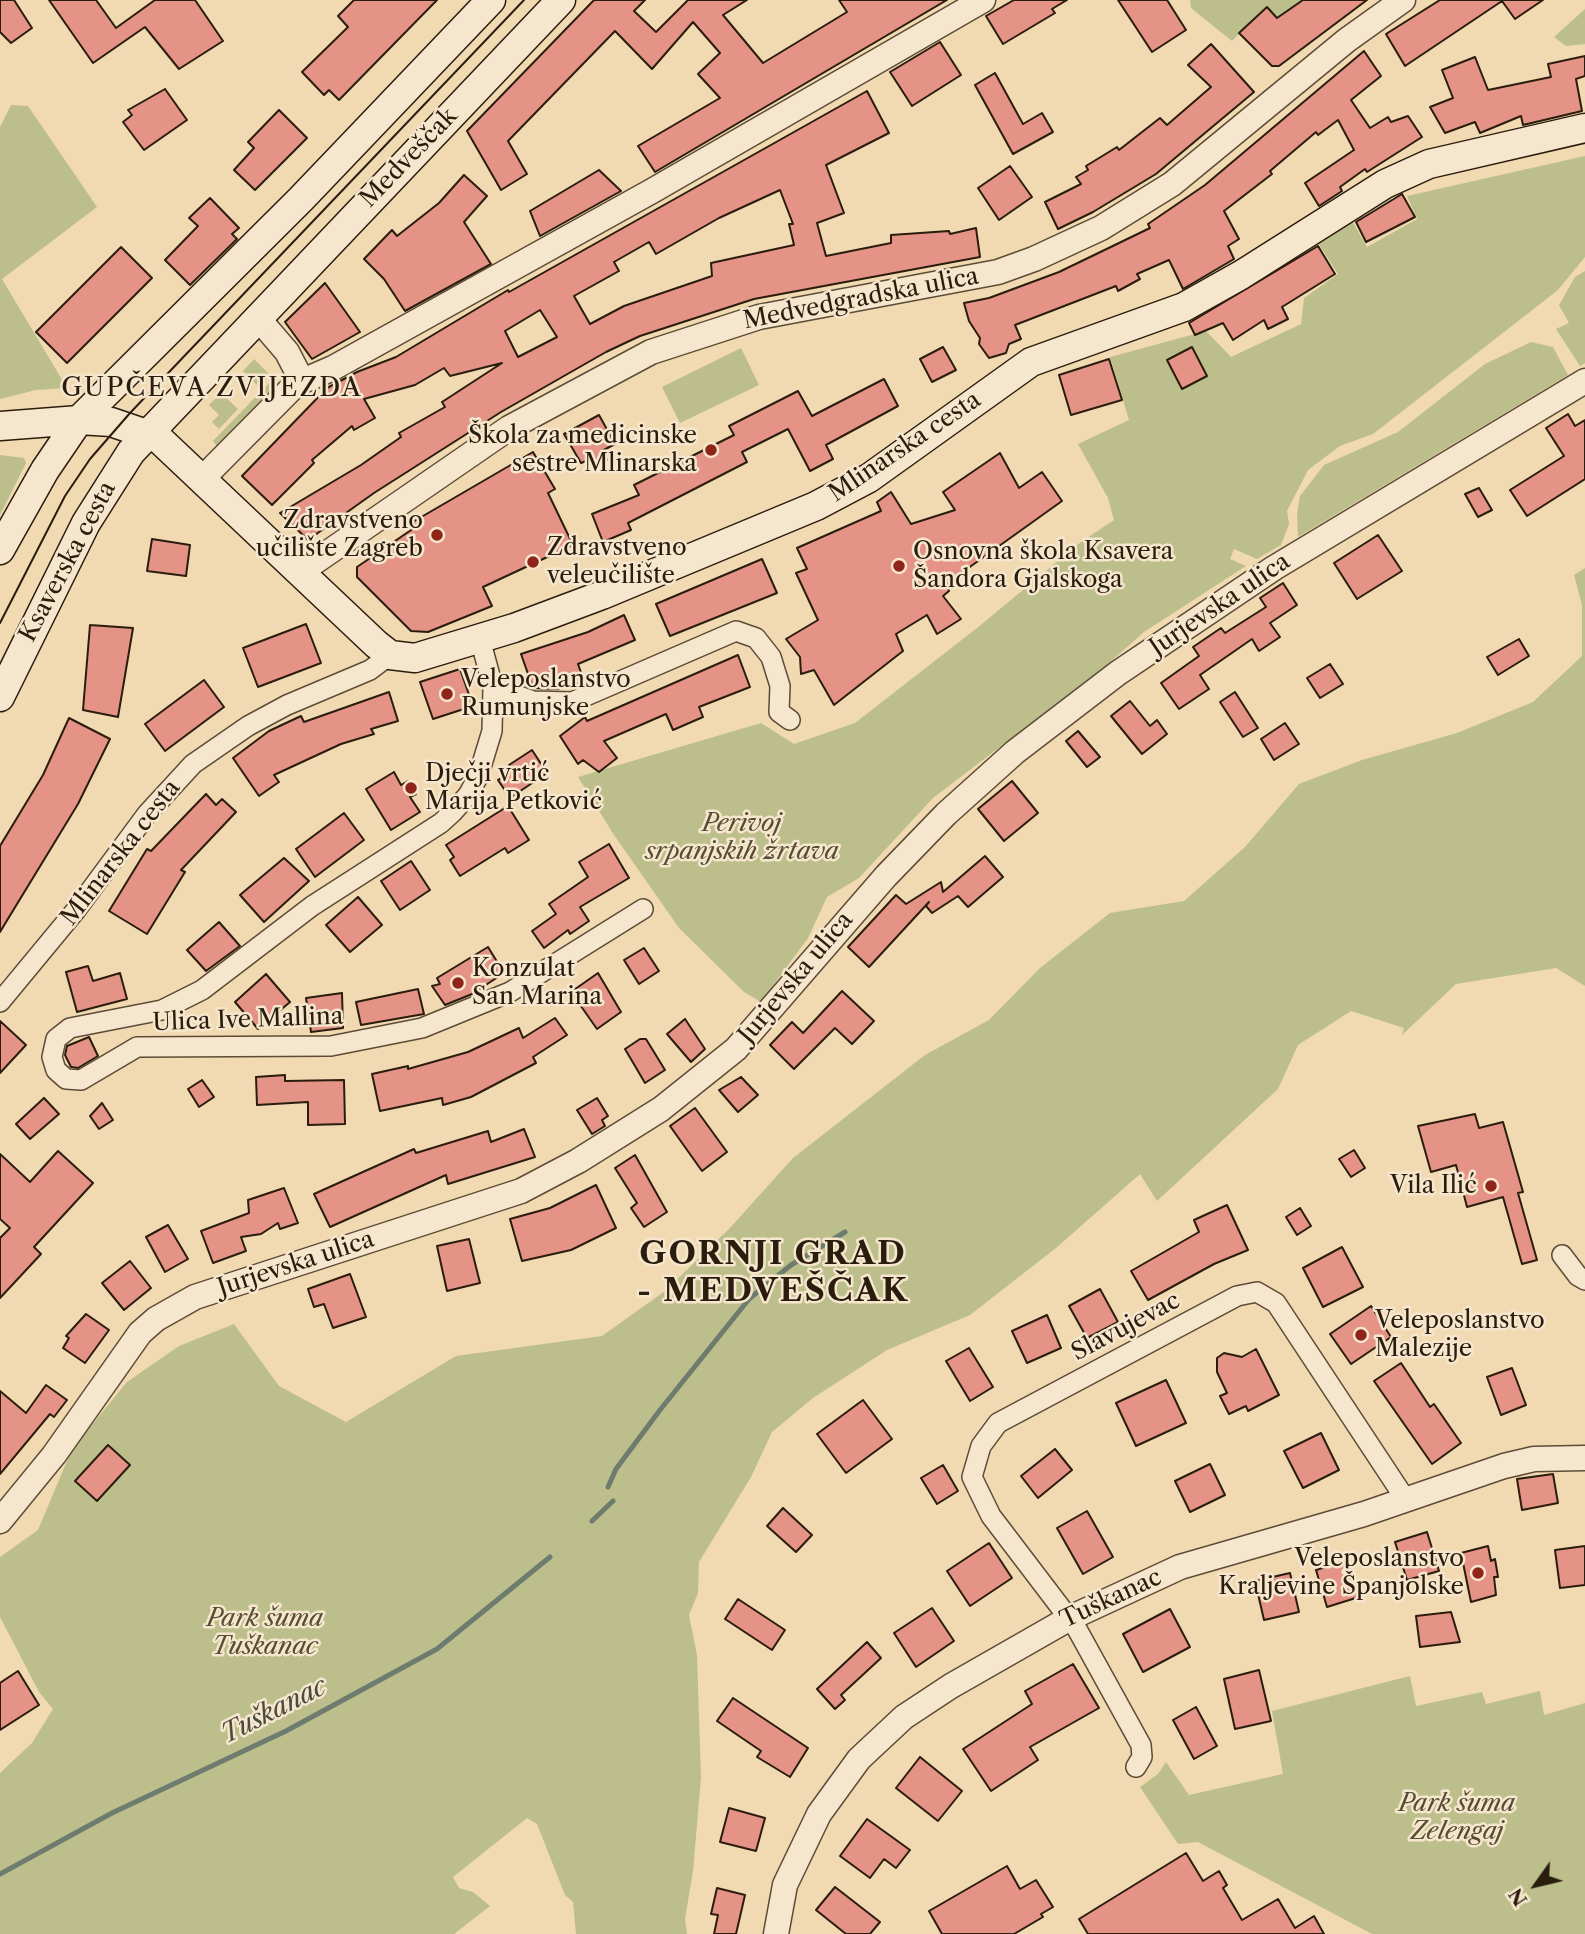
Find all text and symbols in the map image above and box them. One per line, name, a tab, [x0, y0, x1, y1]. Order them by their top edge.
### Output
street label: Medveščak	[355, 102, 463, 214]
street label: Medvedgradska ulica	[741, 262, 981, 336]
district label: GUPČEVA ZVIJEZDA	[63, 372, 361, 404]
street label: Mlinarska cesta	[824, 386, 986, 508]
place label: Škola za medicinske sestre Mlinarska	[468, 422, 697, 478]
marker: Škola za medicinske sestre Mlinarska	[703, 442, 719, 458]
street label: Ksaverska cesta	[14, 477, 122, 647]
place label: Zdravstveno učilište Zagreb	[256, 507, 423, 563]
marker: Zdravstveno učilište Zagreb	[429, 527, 445, 543]
place label: Zdravstveno veleučilište	[547, 534, 687, 590]
place label: Osnovna škola Ksavera Šandora Gjalskoga	[913, 538, 1173, 594]
street label: Jurjevska ulica	[1144, 548, 1296, 662]
marker: Zdravstveno veleučilište	[525, 554, 541, 570]
marker: Osnovna škola Ksavera Šandora Gjalskoga	[891, 558, 907, 574]
place label: Veleposlanstvo Rumunjske	[461, 666, 631, 722]
marker: Veleposlanstvo Rumunjske	[439, 686, 455, 702]
place label: Dječji vrtić Marija Petković	[425, 760, 602, 816]
street label: Mlinarska cesta	[55, 774, 187, 932]
marker: Dječji vrtić Marija Petković	[403, 780, 419, 796]
park label: Perivoj srpanjskih žrtava	[645, 810, 839, 866]
street label: Jurjevska ulica	[733, 906, 859, 1050]
place label: Konzulat San Marina	[472, 955, 602, 1011]
marker: Konzulat San Marina	[450, 975, 466, 991]
street label: Ulica Ive Mallina	[152, 1002, 344, 1038]
place label: Vila Ilić	[1390, 1172, 1477, 1200]
marker: Vila Ilić	[1483, 1178, 1499, 1194]
street label: Jurjevska ulica	[214, 1225, 378, 1303]
district label: GORNJI GRAD - MEDVEŠČAK	[638, 1236, 908, 1311]
street label: Slavujevac	[1067, 1286, 1185, 1368]
place label: Veleposlanstvo Malezije	[1375, 1307, 1545, 1363]
marker: Veleposlanstvo Malezije	[1353, 1327, 1369, 1343]
place label: Veleposlanstvo Kraljevine Španjolske	[1218, 1545, 1464, 1601]
street label: Tuškanac	[1056, 1563, 1166, 1635]
marker: Veleposlanstvo Kraljevine Španjolske	[1470, 1565, 1486, 1581]
park label: Park šuma Tuškanac	[207, 1605, 323, 1661]
water label: Tuškanac	[216, 1671, 332, 1751]
park label: Park šuma Zelengaj	[1399, 1790, 1515, 1846]
north arrow	[1501, 1850, 1571, 1920]
text: N	[1504, 1884, 1532, 1910]

